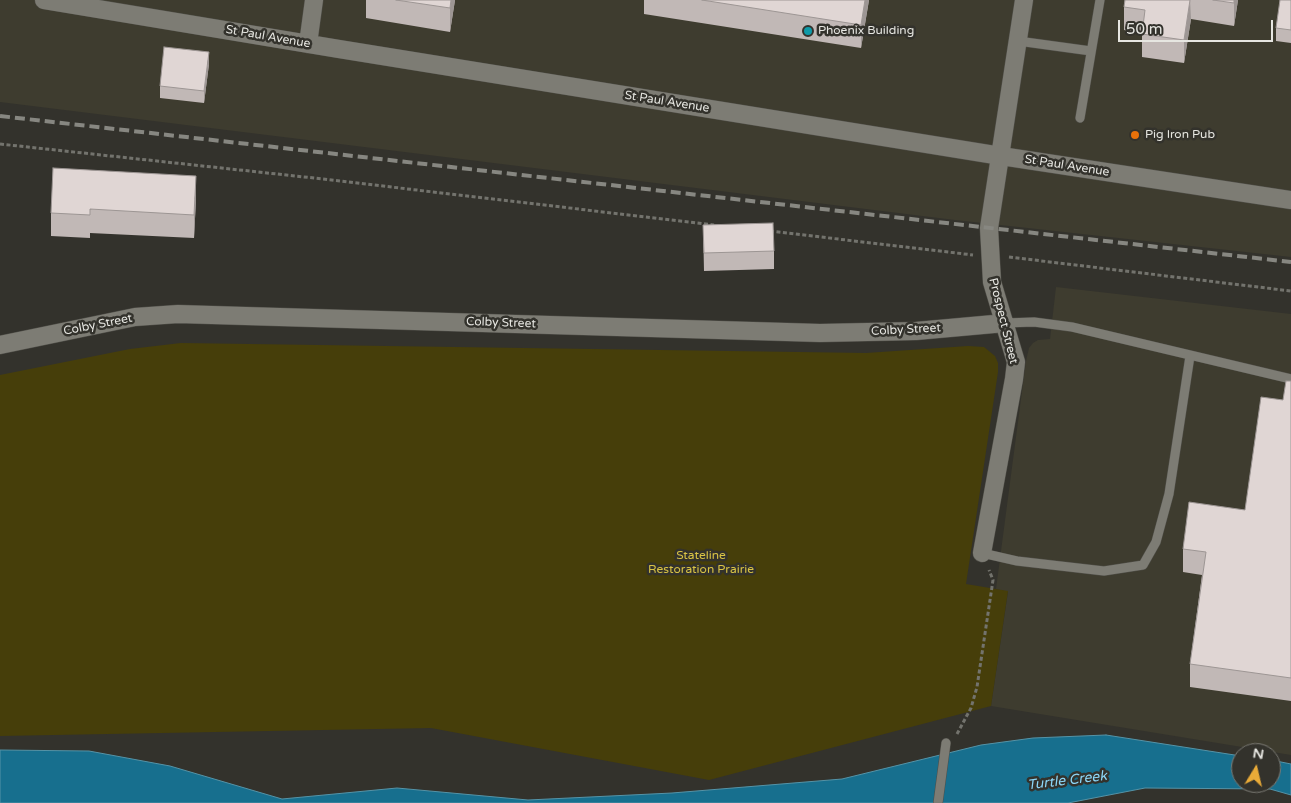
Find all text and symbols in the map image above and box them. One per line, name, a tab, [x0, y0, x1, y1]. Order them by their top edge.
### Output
scale bar	[1121, 10, 1276, 42]
text: 50 m	[1126, 20, 1163, 38]
street label: St Paul Avenue	[225, 22, 311, 52]
place label: Phoenix Building	[818, 24, 914, 38]
marker: Phoenix Building	[802, 25, 814, 37]
street label: St Paul Avenue	[624, 88, 710, 116]
place label: Pig Iron Pub	[1145, 128, 1215, 142]
marker: Pig Iron Pub	[1129, 129, 1141, 141]
street label: St Paul Avenue	[1024, 152, 1110, 180]
street label: Prospect Street	[985, 276, 1021, 366]
street label: Colby Street	[62, 311, 134, 339]
street label: Colby Street	[466, 315, 536, 331]
street label: Colby Street	[871, 321, 941, 339]
park label: Stateline Restoration Prairie	[648, 549, 754, 577]
north arrow	[1231, 743, 1281, 793]
text: N	[1251, 744, 1265, 763]
water label: Turtle Creek	[1026, 768, 1108, 794]

